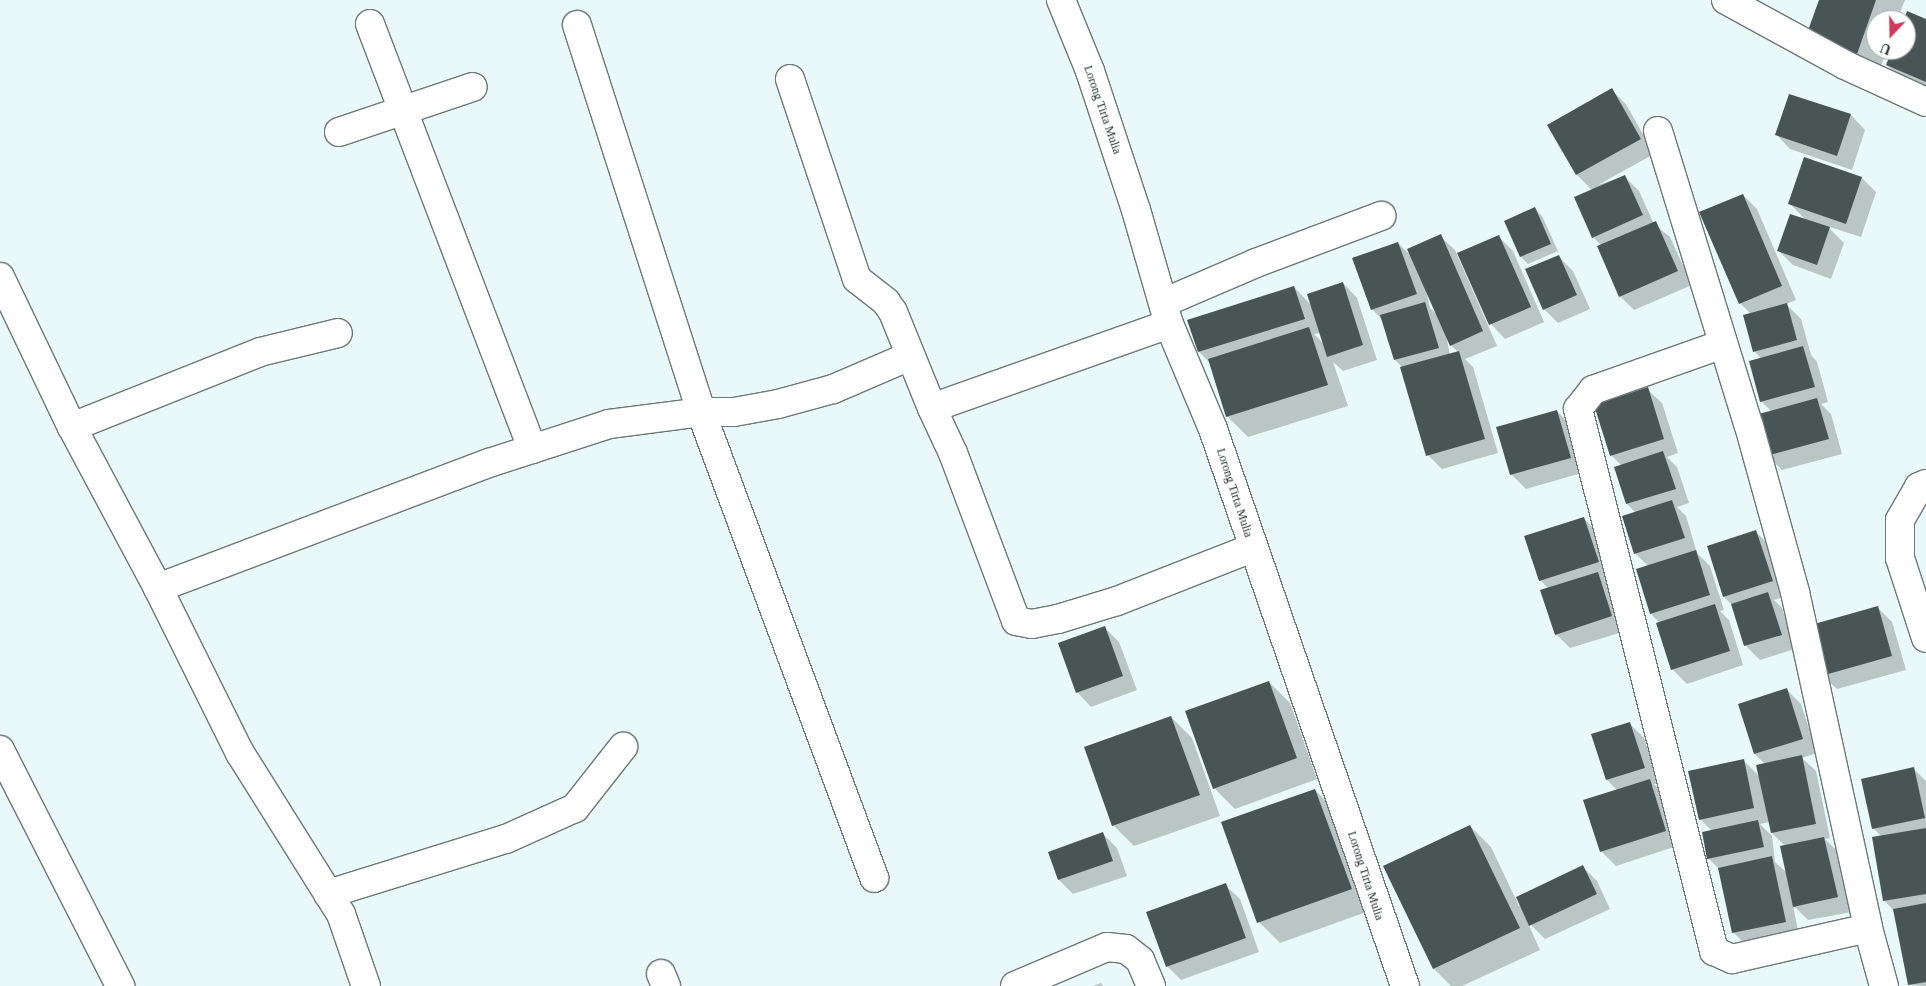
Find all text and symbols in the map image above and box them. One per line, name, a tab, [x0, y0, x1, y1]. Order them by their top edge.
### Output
north arrow	[1866, 10, 1916, 60]
text: U	[1878, 40, 1893, 57]
street label: Lorong Tirta Mulia	[1080, 64, 1124, 156]
street label: Lorong Tirta Mulia	[1213, 447, 1255, 539]
street label: Lorong Tirta Mulia	[1344, 830, 1386, 922]

